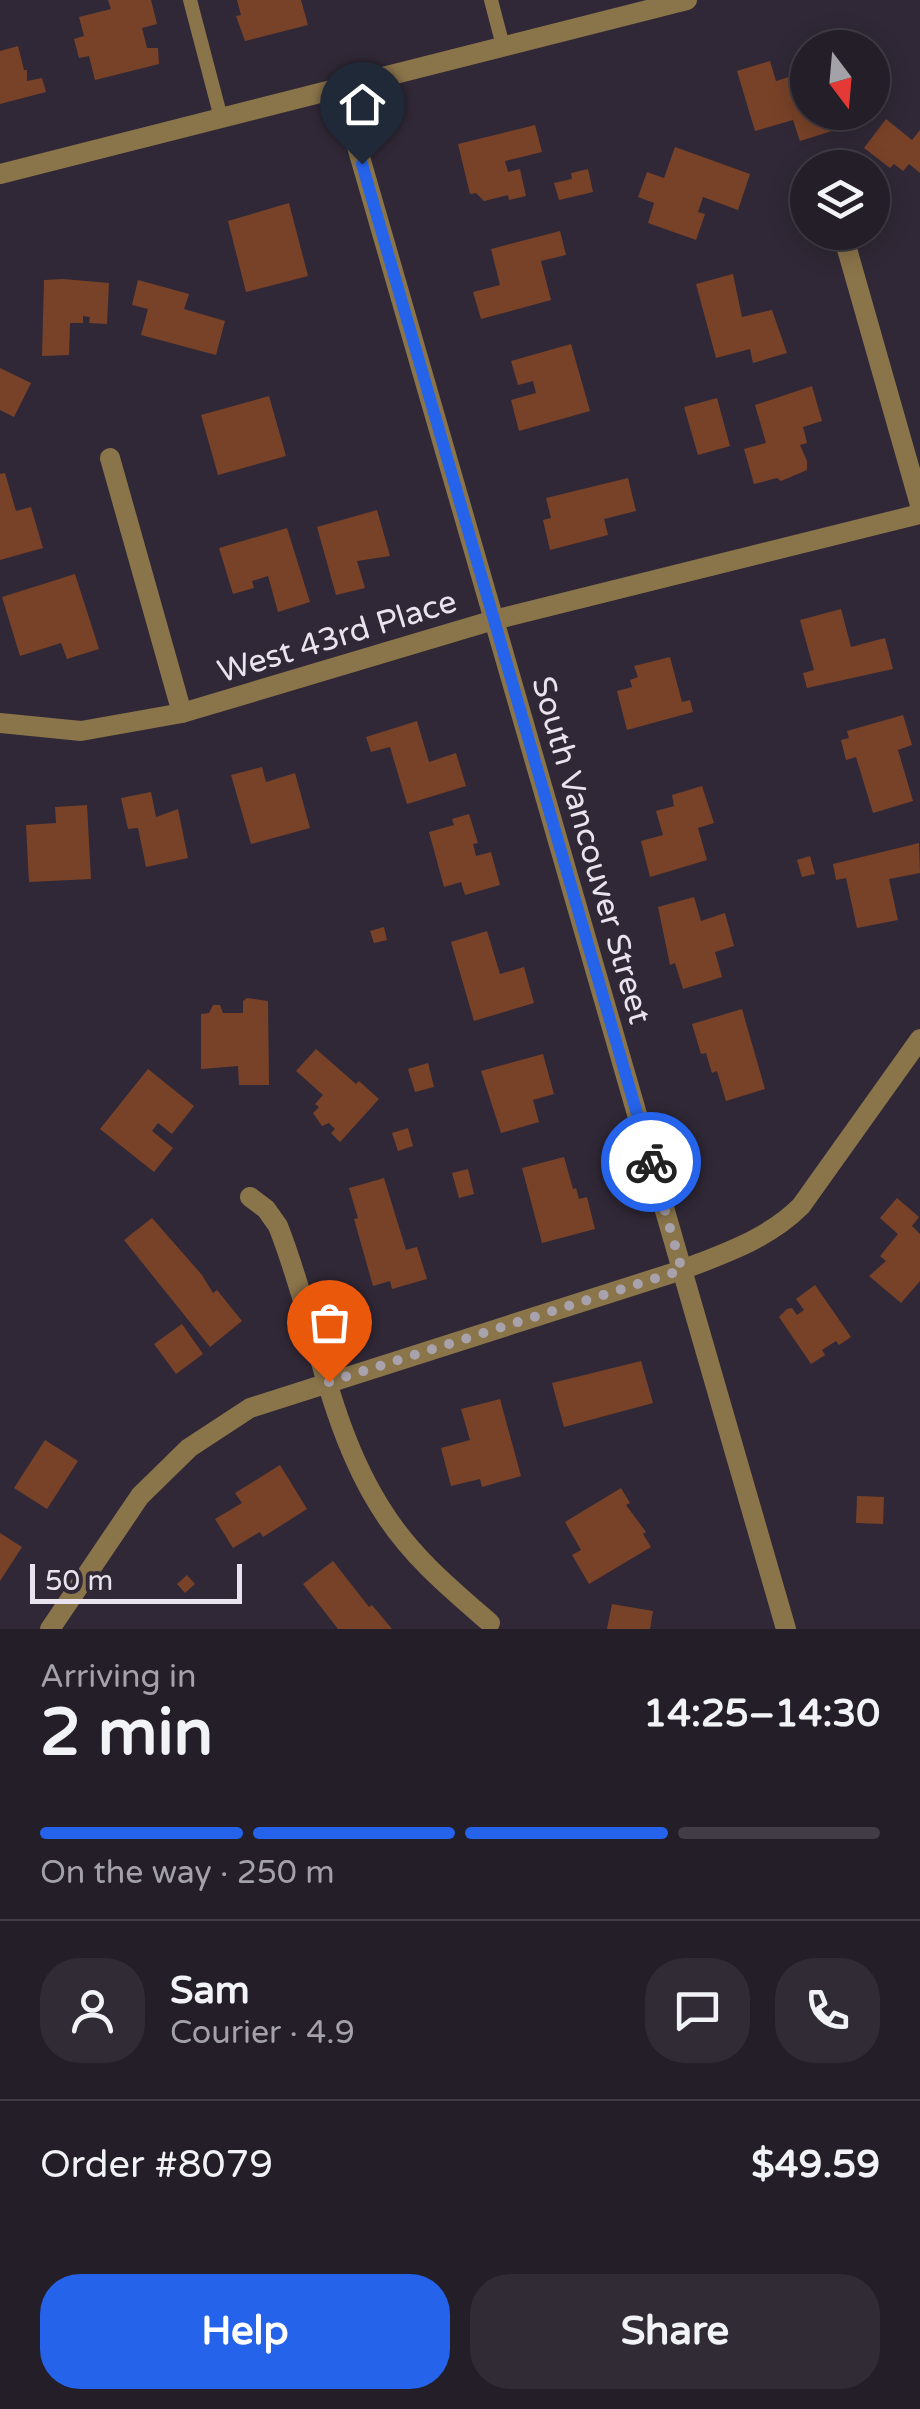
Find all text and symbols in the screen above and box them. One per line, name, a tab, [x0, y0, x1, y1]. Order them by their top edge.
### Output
north arrow	[790, 30, 890, 130]
map controls	[790, 30, 890, 250]
pin	[320, 62, 405, 165]
icon: home	[335, 77, 390, 132]
button: layers	[790, 150, 890, 250]
street label: West 43rd Place	[213, 583, 461, 691]
street label: South Vancouver Street	[523, 672, 659, 1028]
courier	[601, 1112, 701, 1212]
icon: bike	[624, 1135, 679, 1190]
pin	[287, 1280, 372, 1383]
icon: bag	[302, 1295, 357, 1350]
scale bar	[30, 1559, 242, 1604]
text: 50 m	[45, 1564, 113, 1598]
text: Arriving in	[40, 1658, 197, 1696]
text: 14:25–14:30	[643, 1691, 880, 1737]
text: 2 min	[40, 1694, 213, 1773]
text: On the way · 250 m	[40, 1854, 335, 1892]
button: person	[40, 1958, 145, 2063]
button: chat	[645, 1958, 750, 2063]
button: phone	[775, 1958, 880, 2063]
text: Sam	[170, 1968, 250, 2014]
text: Courier · 4.9	[170, 2014, 355, 2052]
text: Order #8079	[40, 2142, 273, 2188]
text: $49.59	[751, 2142, 880, 2188]
button: Help	[40, 2274, 450, 2389]
button: Share	[470, 2274, 880, 2389]

